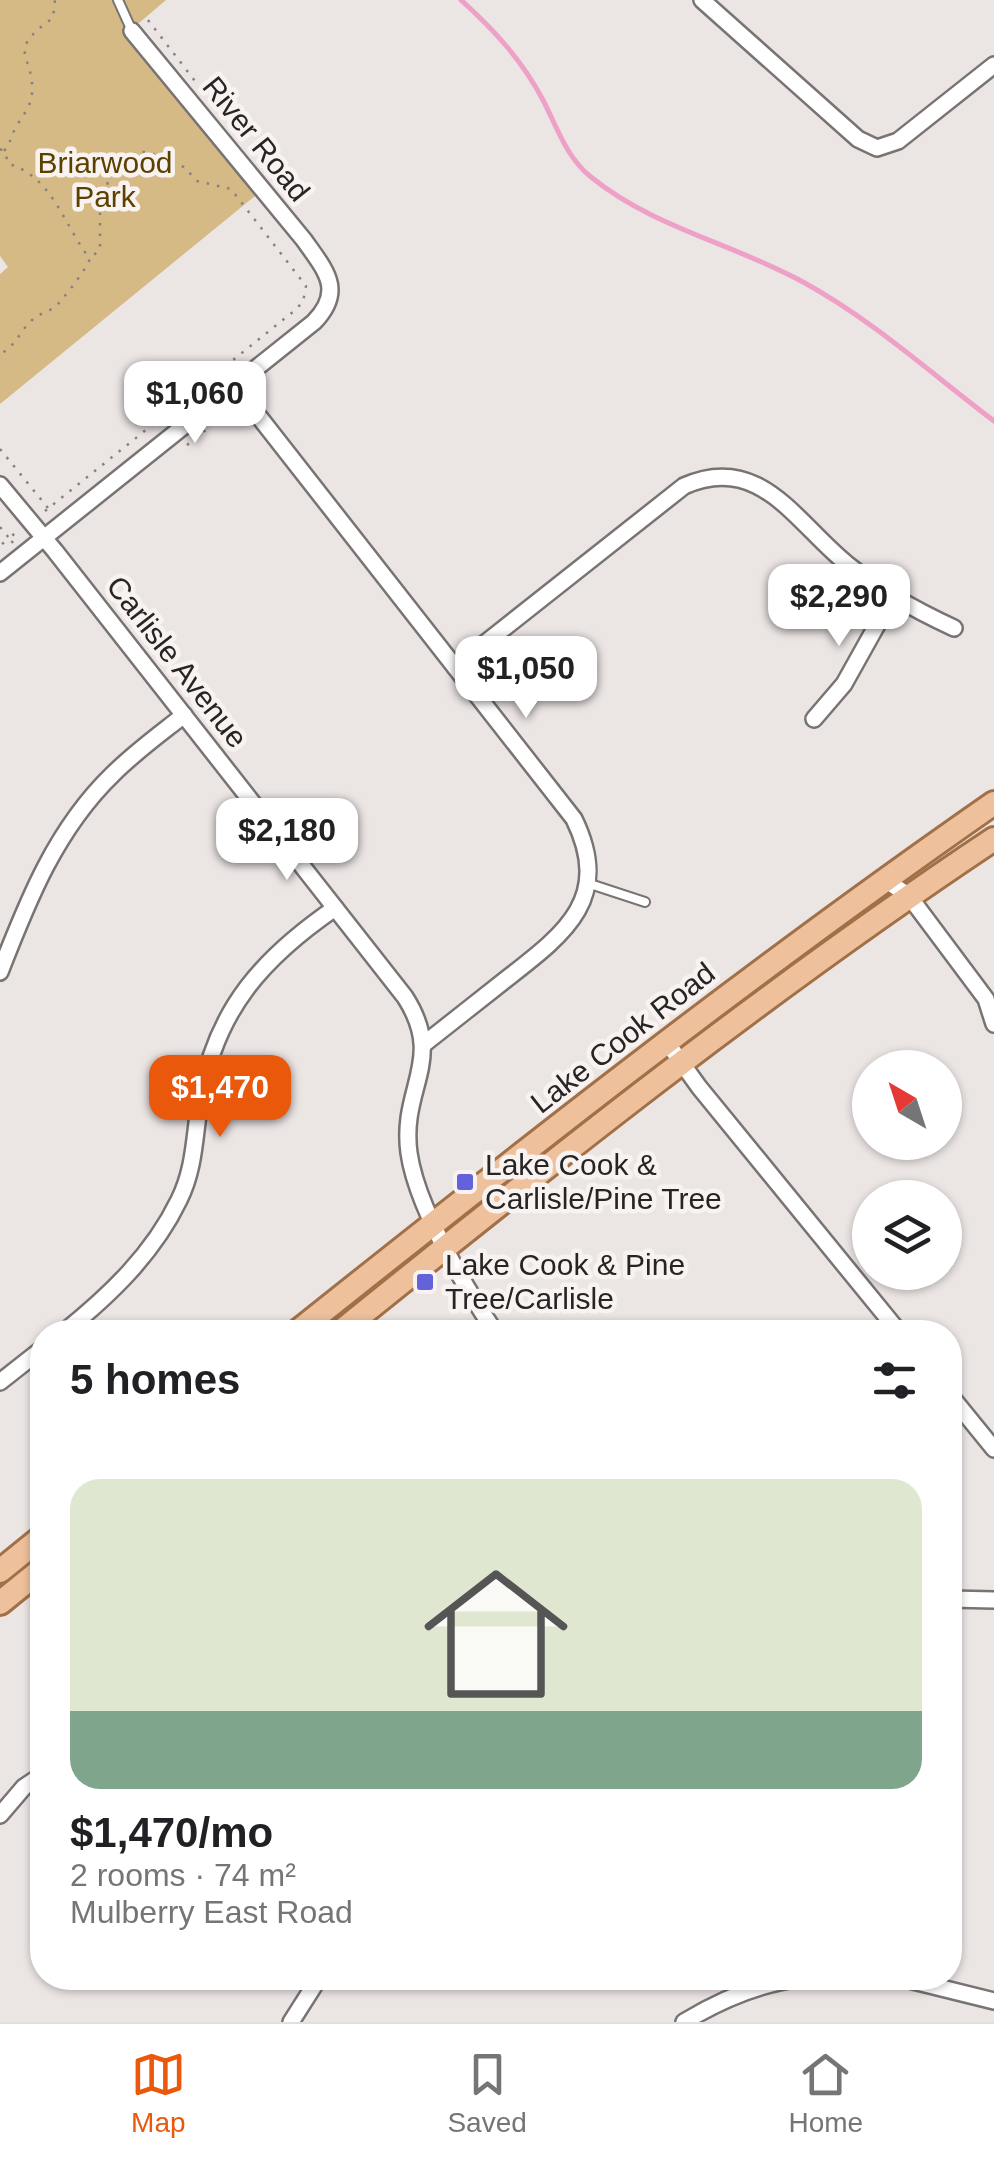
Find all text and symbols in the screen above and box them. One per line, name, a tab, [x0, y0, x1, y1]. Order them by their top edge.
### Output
street label: River Road	[196, 70, 316, 207]
park label: Briarwood Park	[37, 146, 173, 213]
pin: $1,060	[114, 361, 276, 446]
text: $1,060	[146, 375, 244, 411]
pin: $2,290	[758, 564, 920, 649]
street label: Carlisle Avenue	[100, 570, 254, 754]
text: $2,290	[790, 578, 888, 614]
pin: $1,050	[445, 636, 607, 721]
text: $1,050	[477, 650, 575, 686]
pin: $2,180	[206, 798, 368, 883]
text: $2,180	[238, 812, 336, 848]
street label: Lake Cook Road	[524, 956, 721, 1119]
north arrow	[852, 1050, 962, 1160]
map controls	[852, 1050, 962, 1290]
pin: $1,470	[139, 1055, 301, 1140]
text: $1,470	[171, 1069, 269, 1105]
place label: Lake Cook & Carlisle/Pine Tree	[485, 1148, 722, 1215]
marker: Lake Cook & Carlisle/Pine Tree	[454, 1171, 476, 1193]
button: layers	[852, 1180, 962, 1290]
place label: Lake Cook & Pine Tree/Carlisle	[445, 1248, 685, 1315]
marker: Lake Cook & Pine Tree/Carlisle	[414, 1271, 436, 1293]
icon: filters	[867, 1353, 922, 1408]
text: 5 homes	[70, 1356, 240, 1403]
icon: home	[406, 1544, 586, 1724]
text: $1,470/mo	[70, 1809, 273, 1856]
text: 2 rooms · 74 m²	[70, 1857, 296, 1893]
text: Mulberry East Road	[70, 1894, 353, 1930]
tab: Map	[131, 2047, 186, 2139]
tab: Saved	[447, 2047, 527, 2139]
tab: Home	[788, 2047, 863, 2139]

